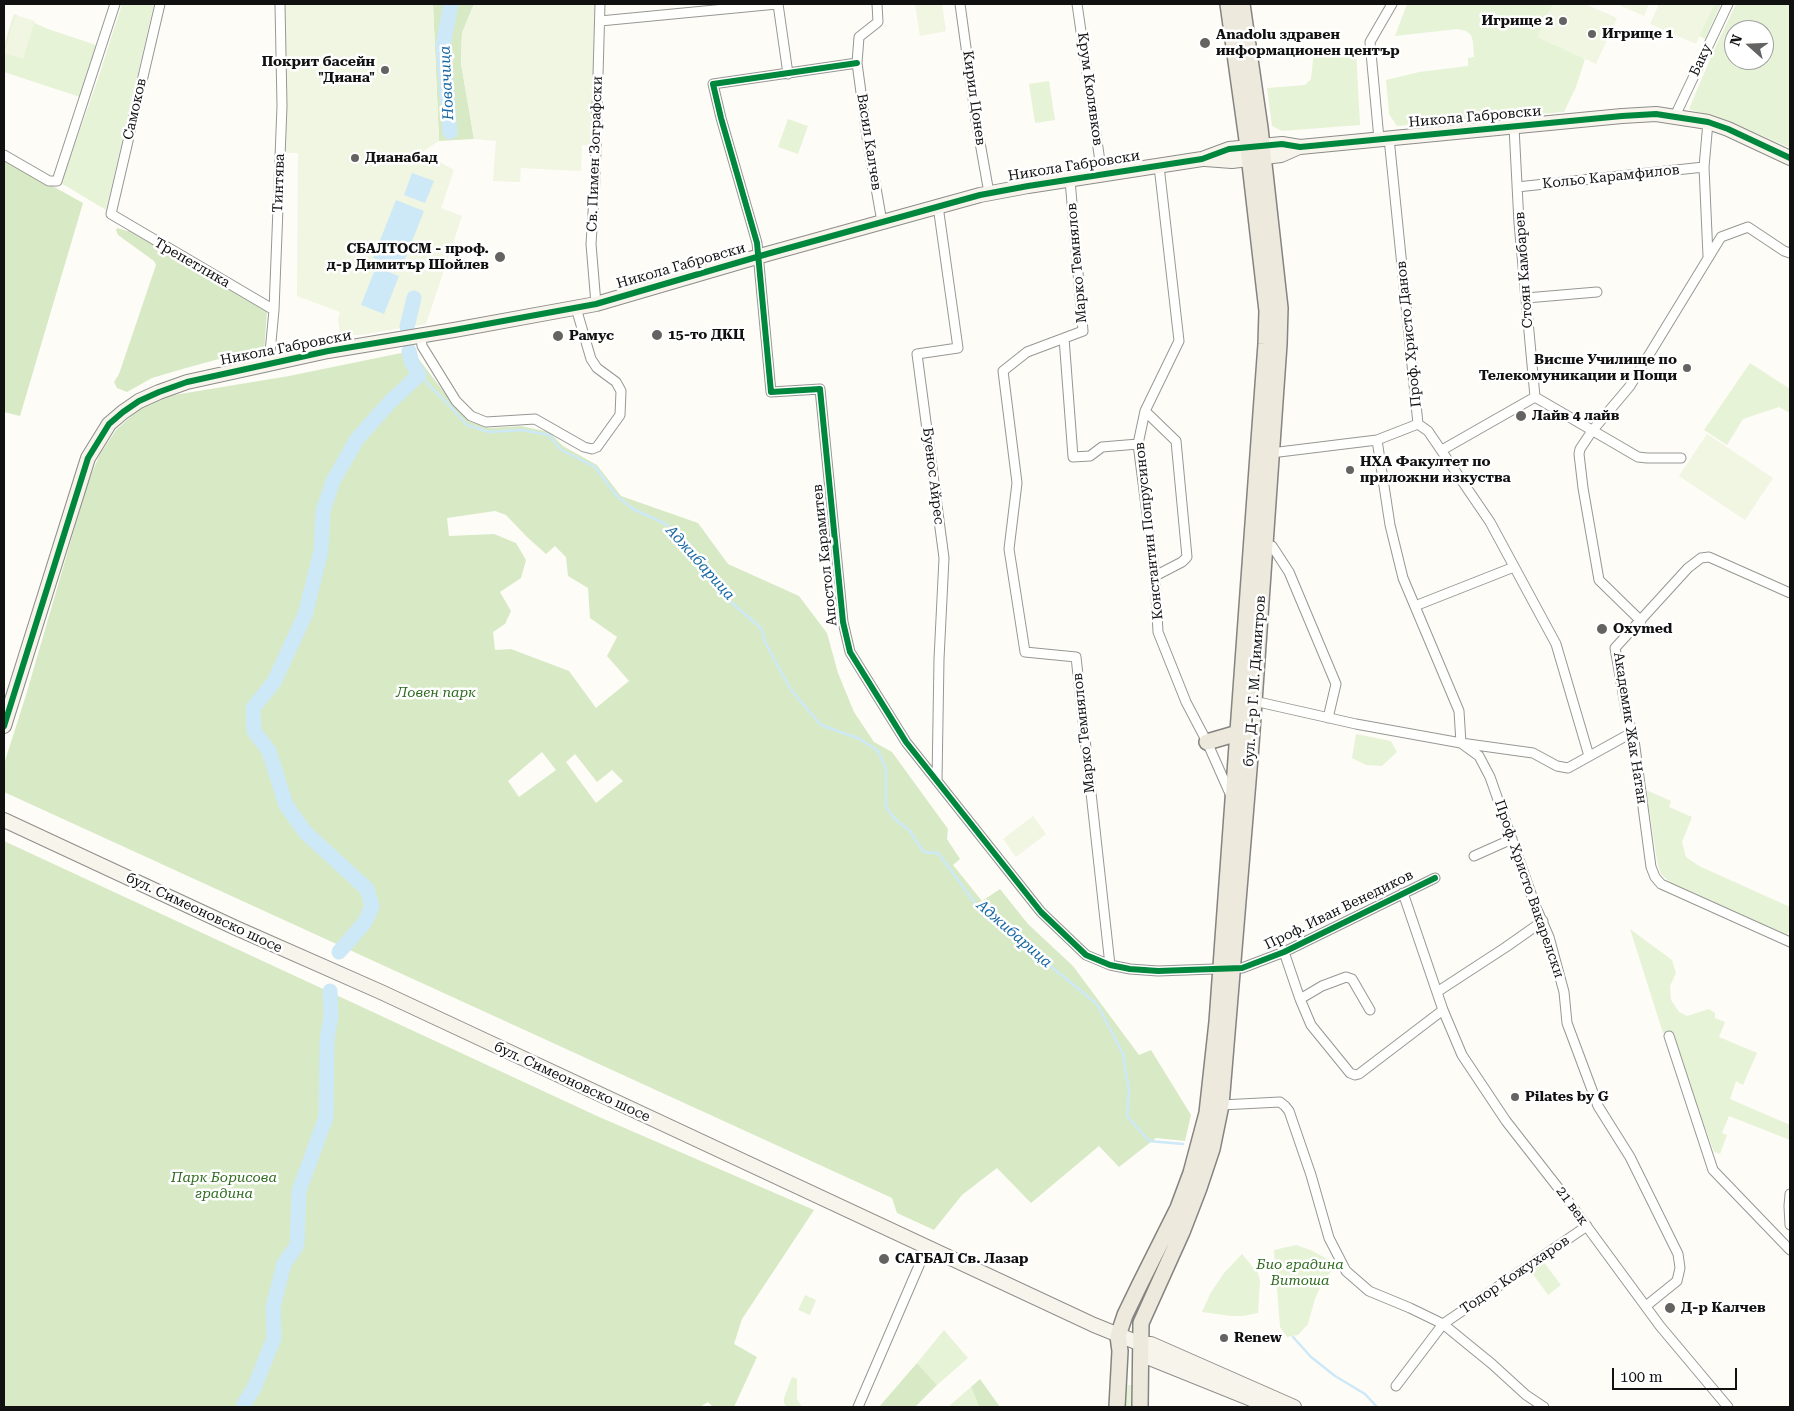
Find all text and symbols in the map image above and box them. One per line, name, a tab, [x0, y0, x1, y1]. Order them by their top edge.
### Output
place label: Игрище 2	[1482, 13, 1553, 29]
marker: Игрище 2	[1557, 15, 1569, 27]
north arrow	[1724, 20, 1774, 70]
place label: Игрище 1	[1602, 26, 1673, 42]
place label: Anadolu здравен информационен център	[1216, 27, 1400, 59]
marker: Игрище 1	[1586, 28, 1598, 40]
street label: Крум Кюлявков	[1074, 31, 1106, 147]
text: N	[1726, 32, 1745, 48]
marker: Anadolu здравен информационен център	[1198, 36, 1212, 50]
street label: Баку	[1686, 41, 1716, 79]
water label: Новачица	[436, 45, 458, 121]
street label: Кирил Цонев	[959, 50, 989, 146]
place label: Покрит басейн "Диана"	[262, 54, 375, 86]
marker: Покрит басейн "Диана"	[379, 64, 391, 76]
street label: Св. Пимен Зографски	[584, 76, 606, 232]
street label: Самоков	[120, 77, 150, 141]
street label: Васил Калчев	[853, 92, 885, 192]
street label: Никола Габровски	[1408, 103, 1542, 131]
street label: Никола Габровски	[1007, 147, 1141, 185]
place label: Дианабад	[365, 150, 438, 166]
marker: Дианабад	[349, 152, 361, 164]
street label: Тинтява	[270, 153, 288, 213]
street label: Кольо Карамфилов	[1541, 161, 1681, 193]
street label: Марко Темнялов	[1063, 202, 1091, 324]
street label: Стоян Камбарев	[1512, 211, 1536, 329]
street label: Трепетлика	[151, 235, 233, 291]
street label: Никола Габровски	[615, 240, 747, 292]
place label: СБАЛТОСМ - проф. д-р Димитър Шойлев	[327, 241, 489, 274]
marker: СБАЛТОСМ - проф. д-р Димитър Шойлев	[493, 250, 507, 264]
street label: Проф. Христо Данов	[1393, 260, 1425, 408]
street label: Никола Габровски	[219, 327, 353, 369]
place label: 15-то ДКЦ	[668, 327, 745, 343]
place label: Рамус	[569, 328, 614, 344]
marker: 15-то ДКЦ	[650, 328, 664, 342]
marker: Рамус	[551, 329, 565, 343]
place label: Висше Училище по Телекомуникации и Пощи	[1479, 352, 1677, 384]
marker: Висше Училище по Телекомуникации и Пощи	[1681, 362, 1693, 374]
place label: Лайв 4 лайв	[1532, 408, 1619, 424]
marker: Лайв 4 лайв	[1514, 409, 1528, 423]
street label: Буенос Айрес	[919, 427, 947, 525]
street label: Константин Попрусинов	[1131, 441, 1167, 621]
place label: НХА Факултет по приложни изкуства	[1360, 454, 1511, 487]
marker: НХА Факултет по приложни изкуства	[1344, 464, 1356, 476]
street label: Апостол Карамитев	[809, 483, 841, 627]
water label: Аджибарица	[662, 522, 738, 604]
street label: бул. Д-р Г. М. Димитров	[1241, 595, 1269, 767]
place label: Oxymed	[1613, 621, 1672, 637]
marker: Oxymed	[1595, 622, 1609, 636]
street label: Академик Жак Натан	[1610, 651, 1650, 805]
street label: Марко Темнялов	[1069, 672, 1099, 794]
park label: Ловен парк	[396, 685, 476, 701]
street label: Проф. Христо Вакарелски	[1491, 798, 1567, 980]
street label: Проф. Иван Венедиков	[1262, 867, 1416, 953]
street label: бул. Симеоновско шосе	[123, 869, 285, 957]
water label: Аджибарица	[973, 896, 1055, 972]
street label: бул. Симеоновско шосе	[491, 1038, 653, 1126]
place label: Pilates by G	[1525, 1089, 1609, 1105]
marker: Pilates by G	[1509, 1091, 1521, 1103]
park label: Парк Борисова градина	[171, 1170, 277, 1202]
street label: 21 век	[1552, 1183, 1592, 1229]
street label: Тодор Кожухаров	[1457, 1232, 1573, 1318]
place label: САГБАЛ Св. Лазар	[895, 1251, 1028, 1267]
marker: САГБАЛ Св. Лазар	[877, 1252, 891, 1266]
park label: Био градина Витоша	[1256, 1257, 1344, 1290]
place label: Д-р Калчев	[1681, 1300, 1766, 1316]
marker: Д-р Калчев	[1663, 1301, 1677, 1315]
place label: Renew	[1234, 1330, 1282, 1346]
marker: Renew	[1218, 1332, 1230, 1344]
scale bar	[1614, 1358, 1739, 1390]
text: 100 m	[1620, 1368, 1663, 1386]

